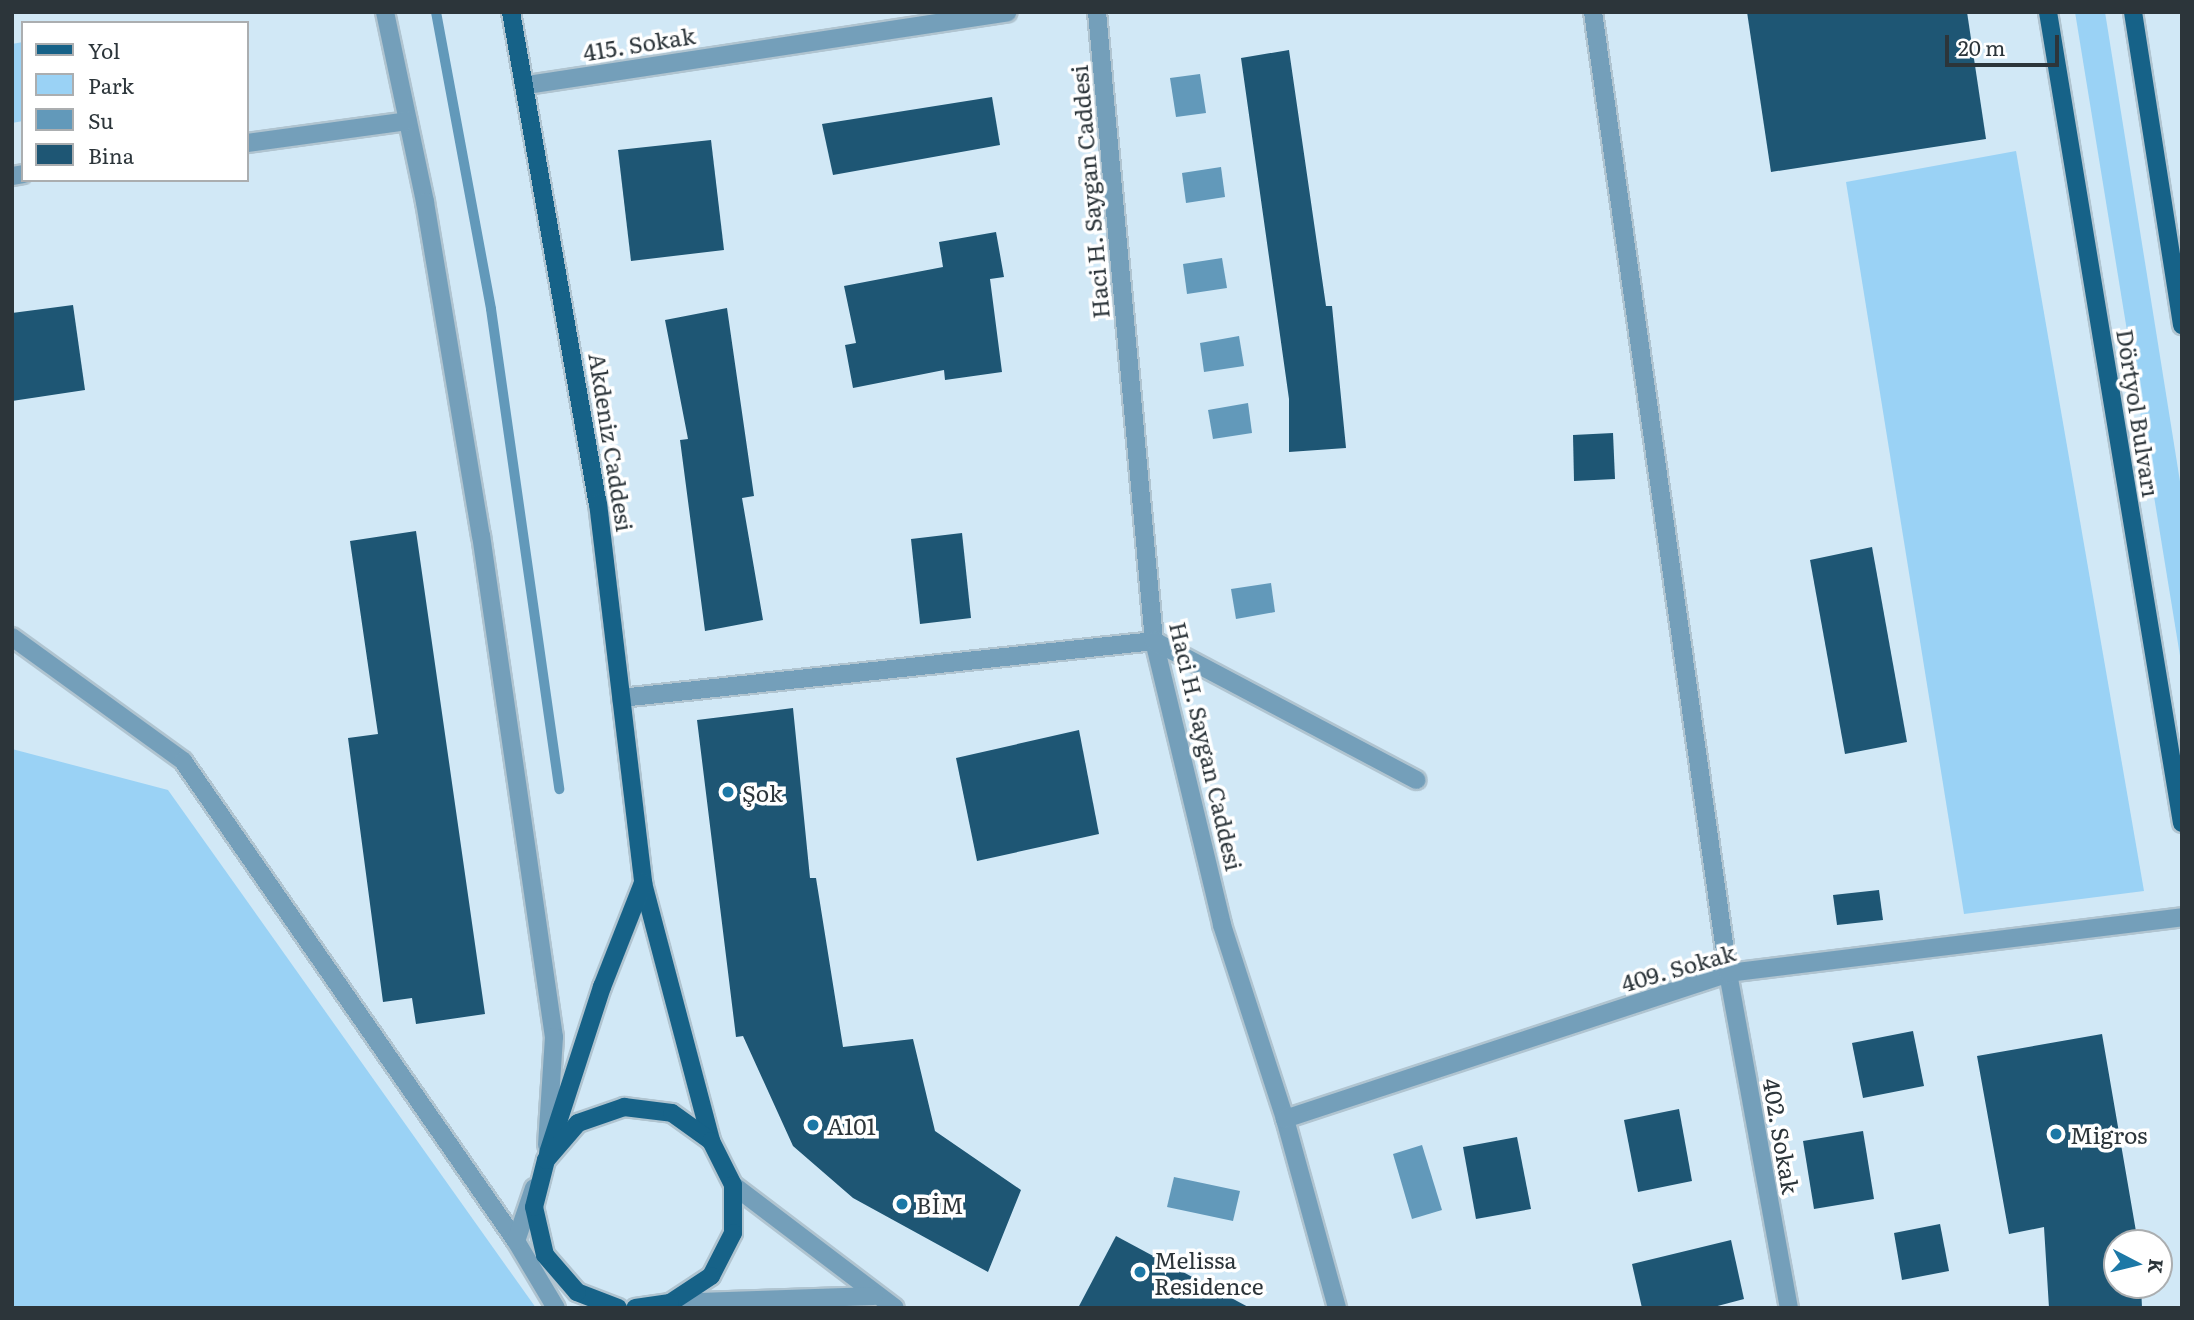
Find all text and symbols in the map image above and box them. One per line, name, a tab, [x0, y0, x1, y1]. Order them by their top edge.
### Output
legend	[21, 21, 248, 182]
street label: 415. Sokak	[581, 21, 697, 65]
scale bar	[1949, 21, 2063, 65]
text: 20 m	[1958, 31, 2005, 62]
text: Yol	[88, 34, 120, 65]
street label: Haci H. Saygan Caddesi	[1064, 64, 1114, 320]
text: Park	[88, 69, 134, 100]
text: Su	[88, 104, 114, 135]
text: Bina	[88, 139, 134, 170]
street label: Dörtyol Bulvarı	[2112, 327, 2166, 499]
street label: Akdeniz Caddesi	[584, 351, 640, 533]
street label: Haci H. Saygan Caddesi	[1165, 619, 1249, 873]
place label: Şok	[742, 778, 783, 806]
marker: Şok	[720, 784, 736, 800]
street label: 409. Sokak	[1618, 938, 1738, 996]
street label: 402. Sokak	[1758, 1076, 1806, 1196]
place label: A101	[827, 1111, 876, 1139]
marker: A101	[805, 1117, 821, 1133]
place label: Migros	[2070, 1120, 2148, 1148]
marker: Migros	[2048, 1126, 2064, 1142]
place label: BİM	[916, 1190, 964, 1218]
marker: BİM	[894, 1196, 910, 1212]
north arrow	[2103, 1229, 2173, 1299]
place label: Melissa Residence	[1154, 1245, 1264, 1299]
text: K	[2142, 1257, 2172, 1275]
marker: Melissa Residence	[1132, 1264, 1148, 1280]

